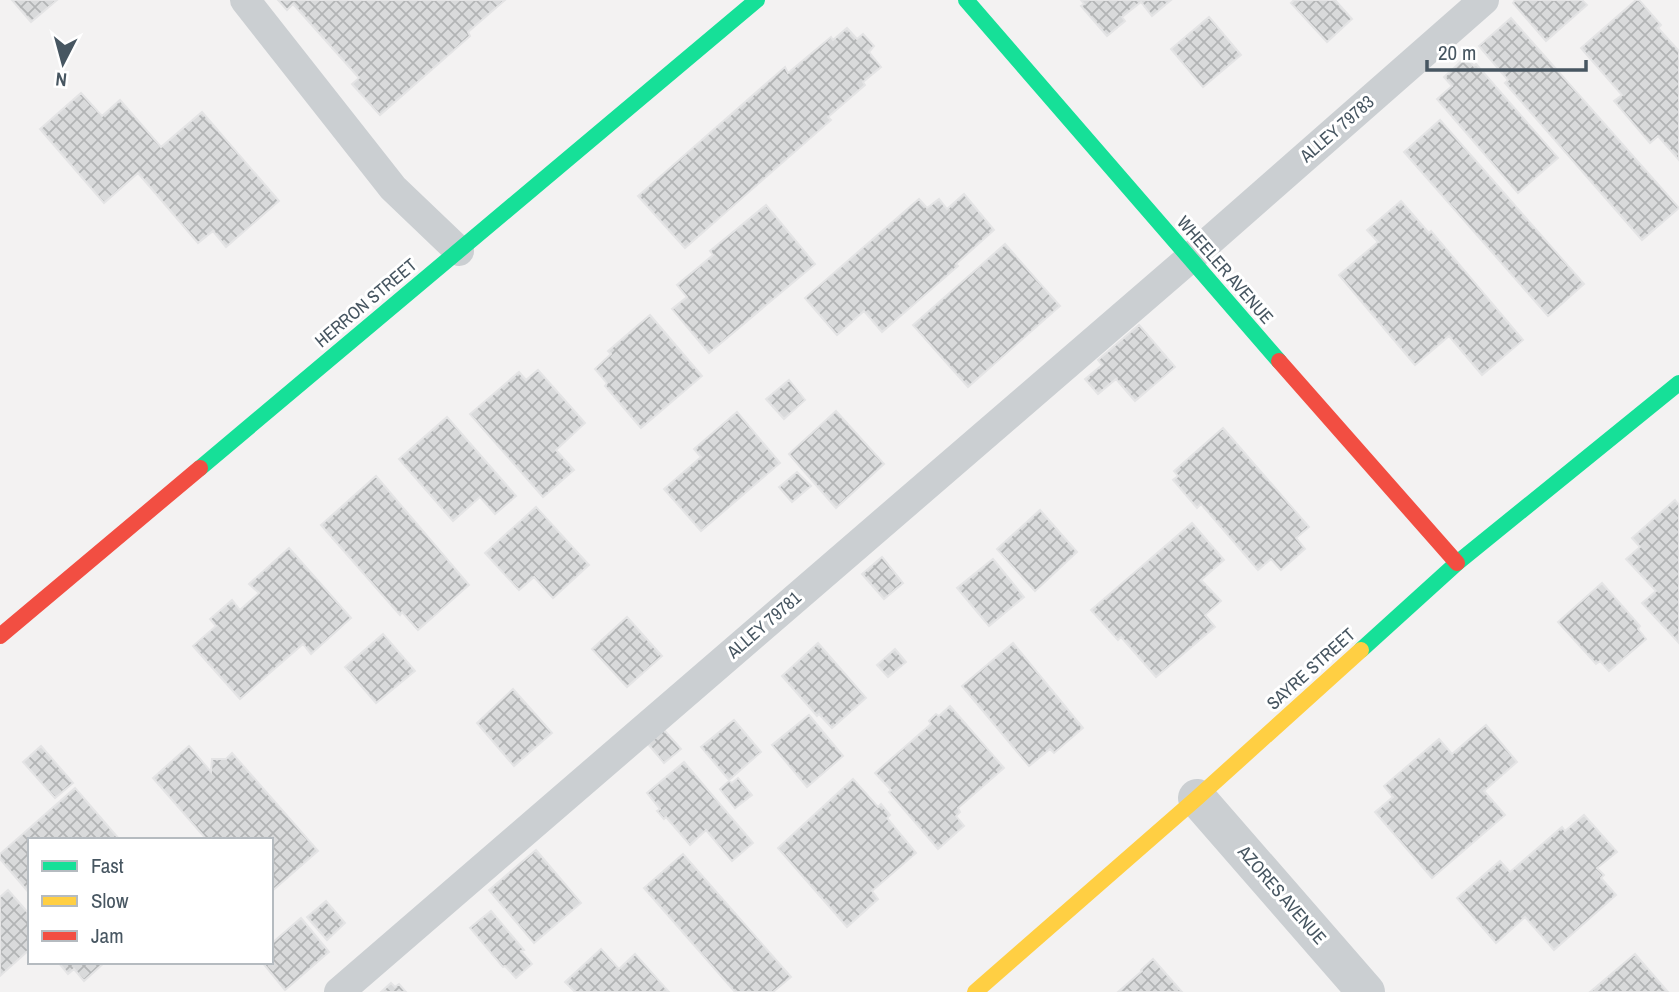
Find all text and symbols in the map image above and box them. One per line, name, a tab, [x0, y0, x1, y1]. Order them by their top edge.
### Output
north arrow	[28, 28, 98, 98]
scale bar	[1427, 28, 1586, 72]
text: 20 m	[1438, 38, 1476, 67]
text: N	[54, 66, 68, 93]
street label: ALLEY 79783	[1293, 89, 1379, 169]
street label: WHEELER AVENUE	[1171, 210, 1279, 329]
street label: HERRON STREET	[309, 252, 422, 353]
street label: ALLEY 79781	[720, 585, 807, 665]
street label: SAYRE STREET	[1261, 622, 1360, 715]
legend	[28, 838, 273, 964]
street label: AZORES AVENUE	[1232, 839, 1332, 950]
text: Fast	[91, 851, 124, 880]
text: Slow	[91, 886, 129, 915]
text: Jam	[91, 921, 124, 950]

